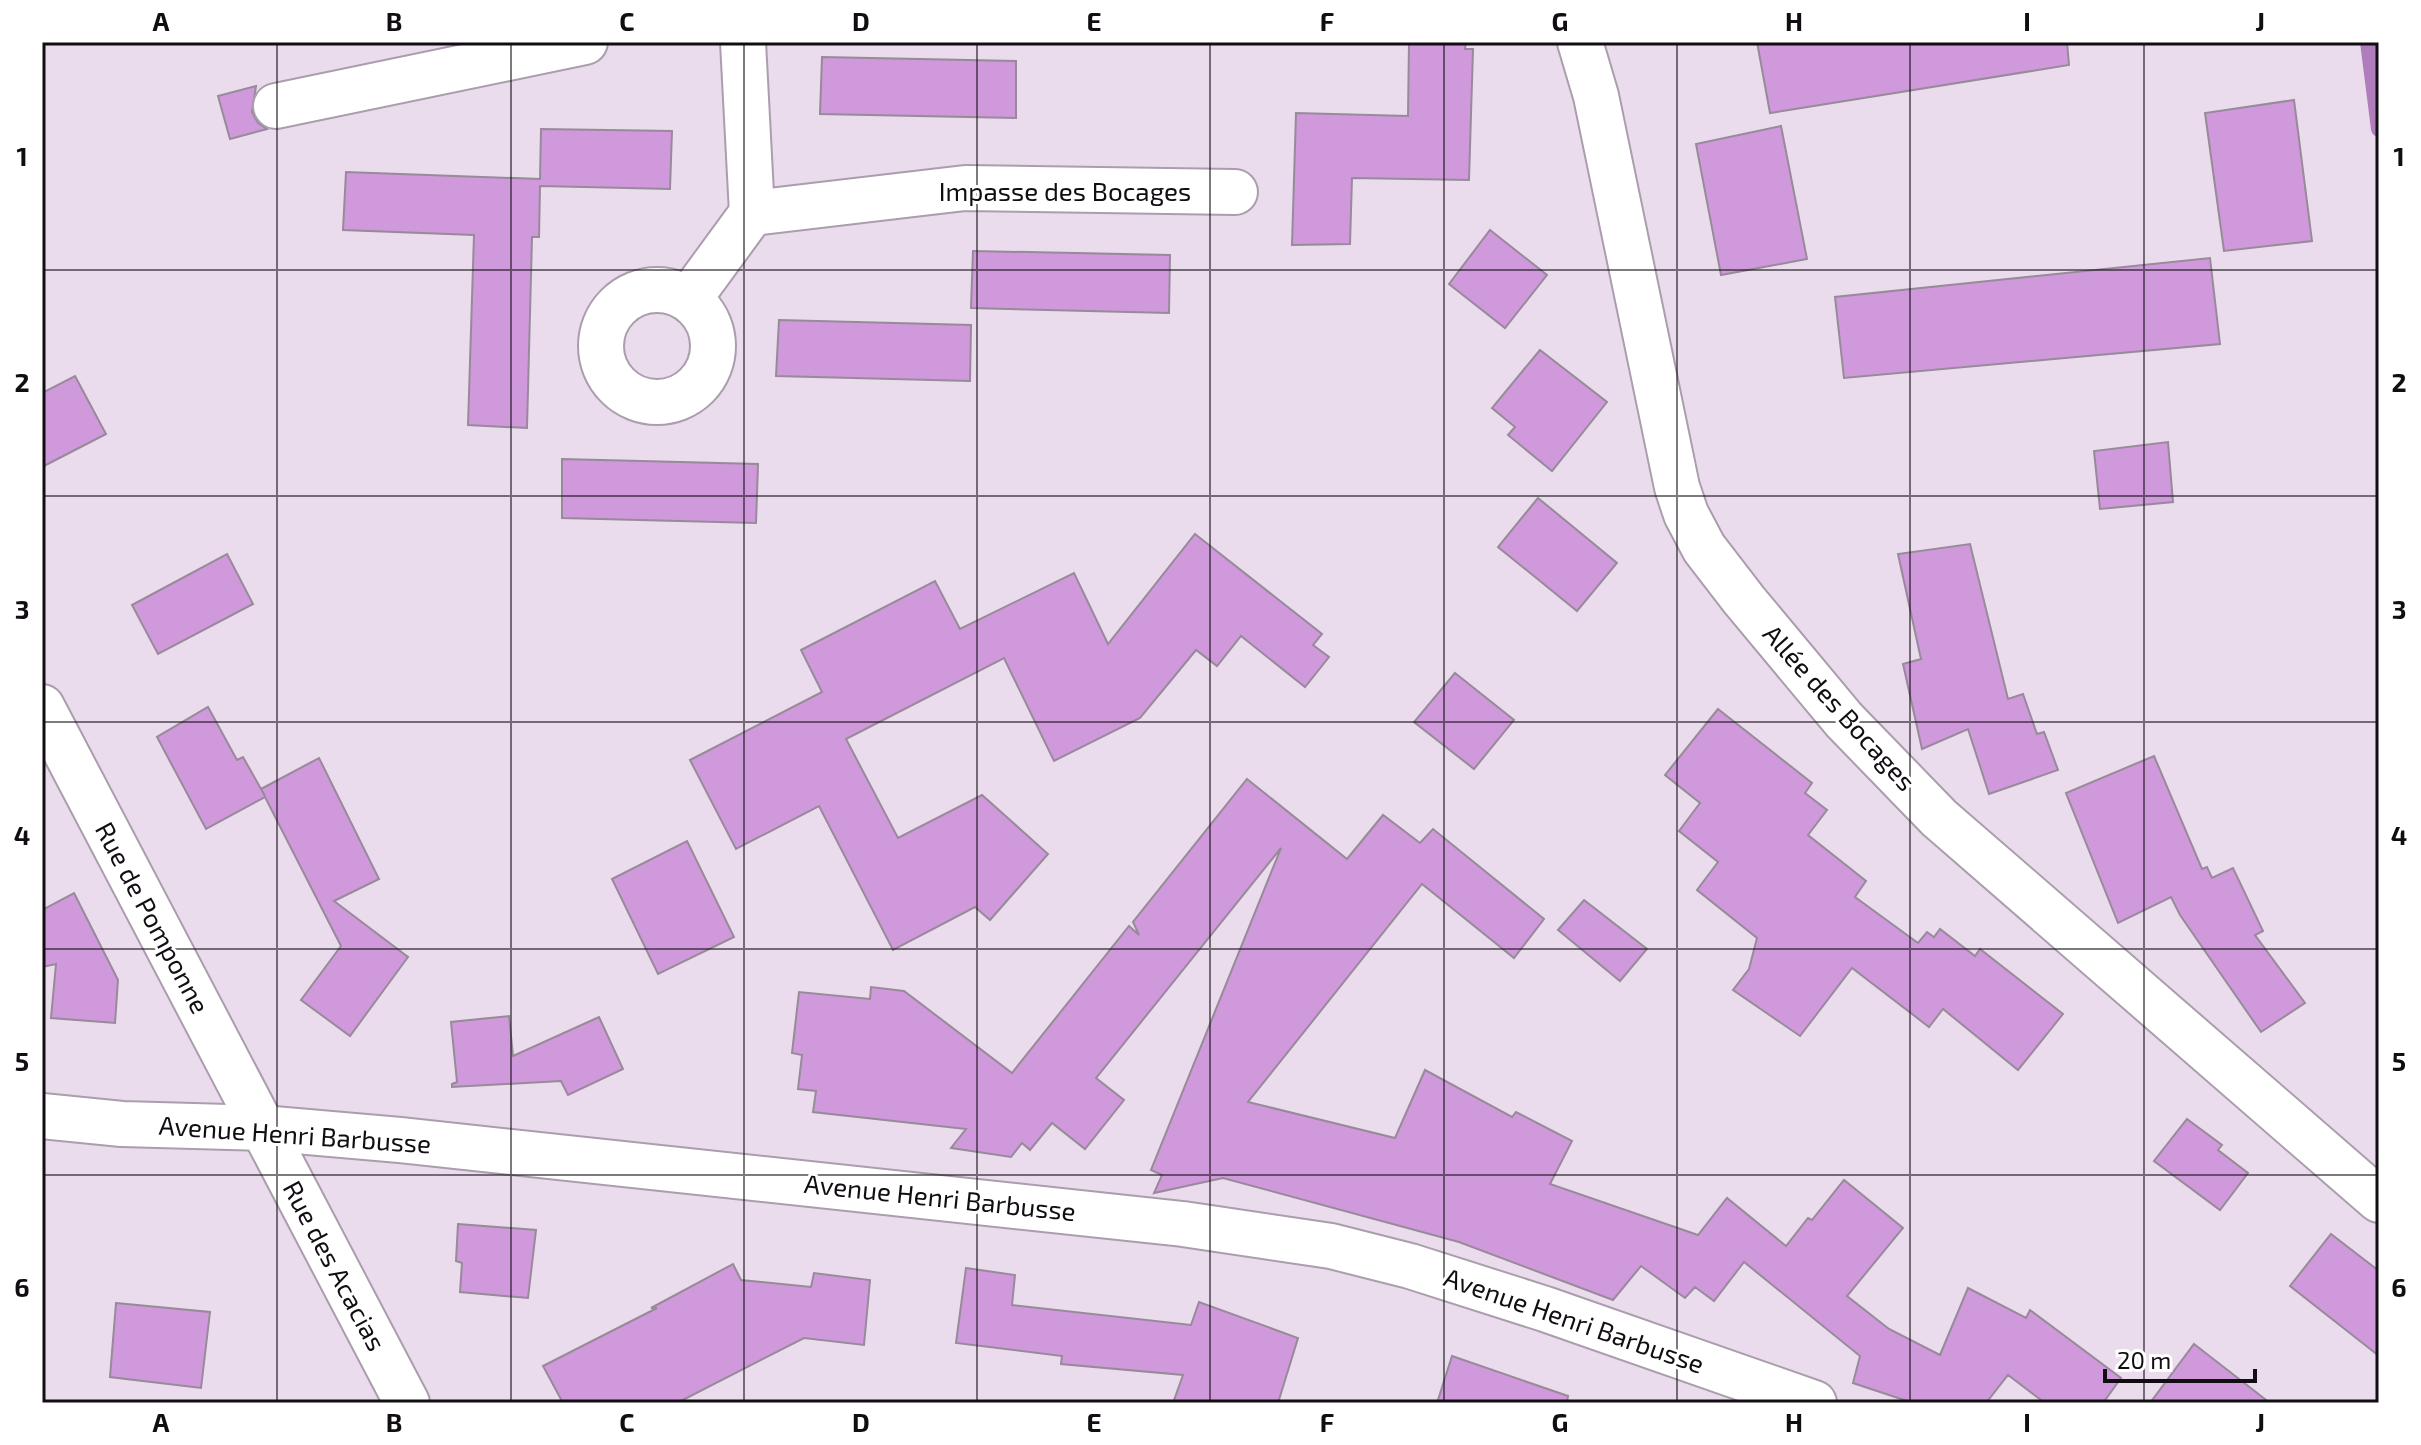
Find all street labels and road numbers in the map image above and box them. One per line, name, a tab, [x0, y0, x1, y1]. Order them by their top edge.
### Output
street label: Impasse des Bocages	[939, 175, 1191, 206]
street label: Allée des Bocages	[1757, 618, 1923, 796]
street label: Rue de Pomponne	[90, 816, 217, 1018]
street label: Avenue Henri Barbusse	[158, 1109, 432, 1158]
street label: Avenue Henri Barbusse	[803, 1167, 1077, 1226]
street label: Rue des Acacias	[278, 1175, 393, 1355]
street label: Avenue Henri Barbusse	[1440, 1261, 1709, 1379]

